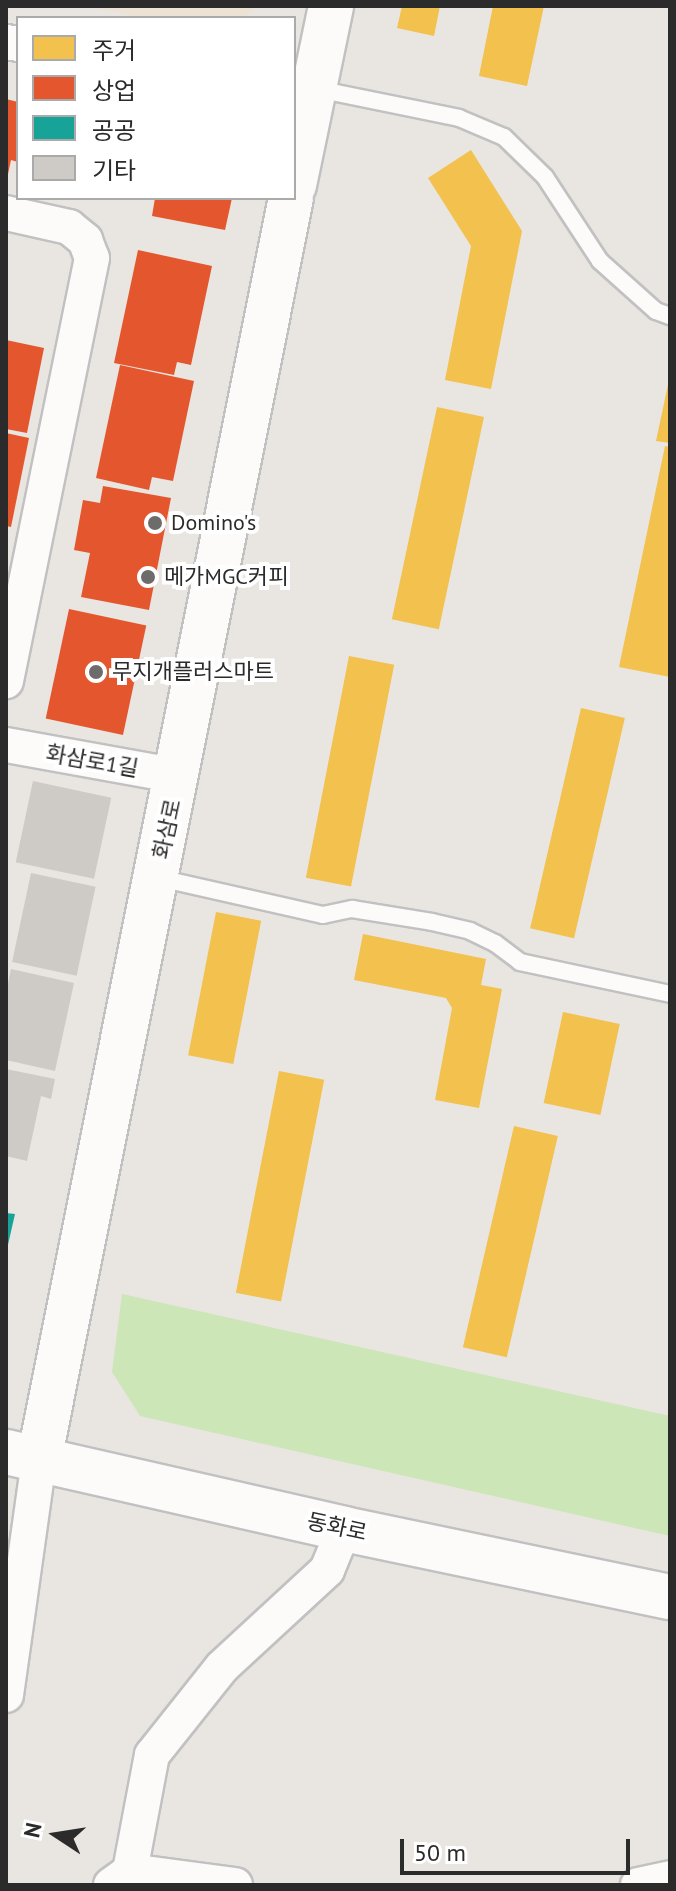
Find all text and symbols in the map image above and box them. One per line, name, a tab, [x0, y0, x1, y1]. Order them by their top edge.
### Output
legend	[16, 16, 296, 200]
text: 주거	[92, 35, 136, 66]
text: 상업	[92, 75, 136, 106]
text: 공공	[92, 115, 136, 146]
text: 기타	[92, 155, 136, 186]
place label: Domino's	[171, 510, 256, 536]
marker: Domino's	[146, 514, 164, 532]
place label: 메가MGC커피	[164, 564, 288, 590]
marker: 메가MGC커피	[139, 568, 157, 586]
place label: 무지개플러스마트	[112, 659, 274, 685]
marker: 무지개플러스마트	[87, 663, 105, 681]
street label: 화삼로1길	[44, 740, 140, 782]
street label: 화삼로	[148, 797, 186, 861]
street label: 동화로	[305, 1508, 369, 1546]
north arrow	[16, 1795, 96, 1875]
text: N	[17, 1820, 48, 1840]
scale bar	[404, 1823, 634, 1873]
text: 50 m	[414, 1837, 466, 1868]

